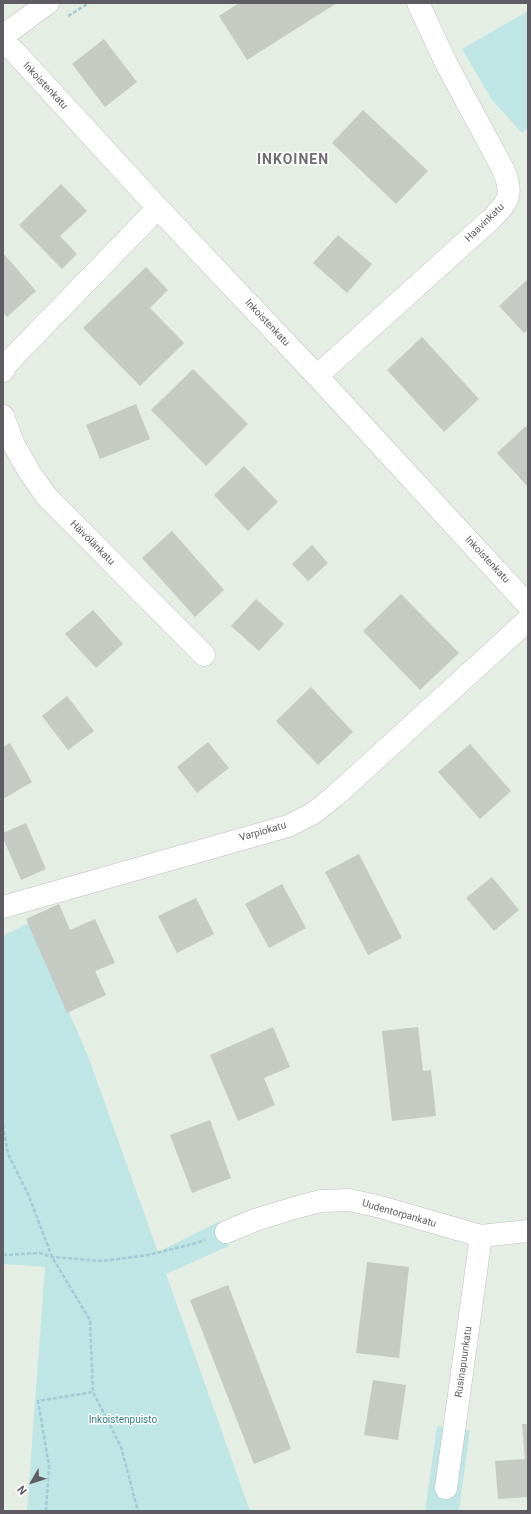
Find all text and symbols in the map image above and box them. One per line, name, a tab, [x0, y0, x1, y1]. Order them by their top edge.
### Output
street label: Inkoistenkatu	[20, 60, 70, 112]
district label: INKOINEN	[257, 152, 329, 168]
street label: Haavinkatu	[463, 201, 507, 245]
street label: Inkoistenkatu	[242, 297, 292, 349]
street label: Häivölänkatu	[67, 518, 117, 568]
street label: Inkoistenkatu	[462, 534, 512, 586]
street label: Varpiokatu	[238, 820, 288, 844]
street label: Uudentorpankatu	[361, 1198, 437, 1230]
street label: Rusinapuunkatu	[453, 1326, 475, 1398]
park label: Inkoistenpuisto	[89, 1414, 157, 1426]
north arrow	[12, 1462, 52, 1502]
text: N	[15, 1483, 30, 1497]

